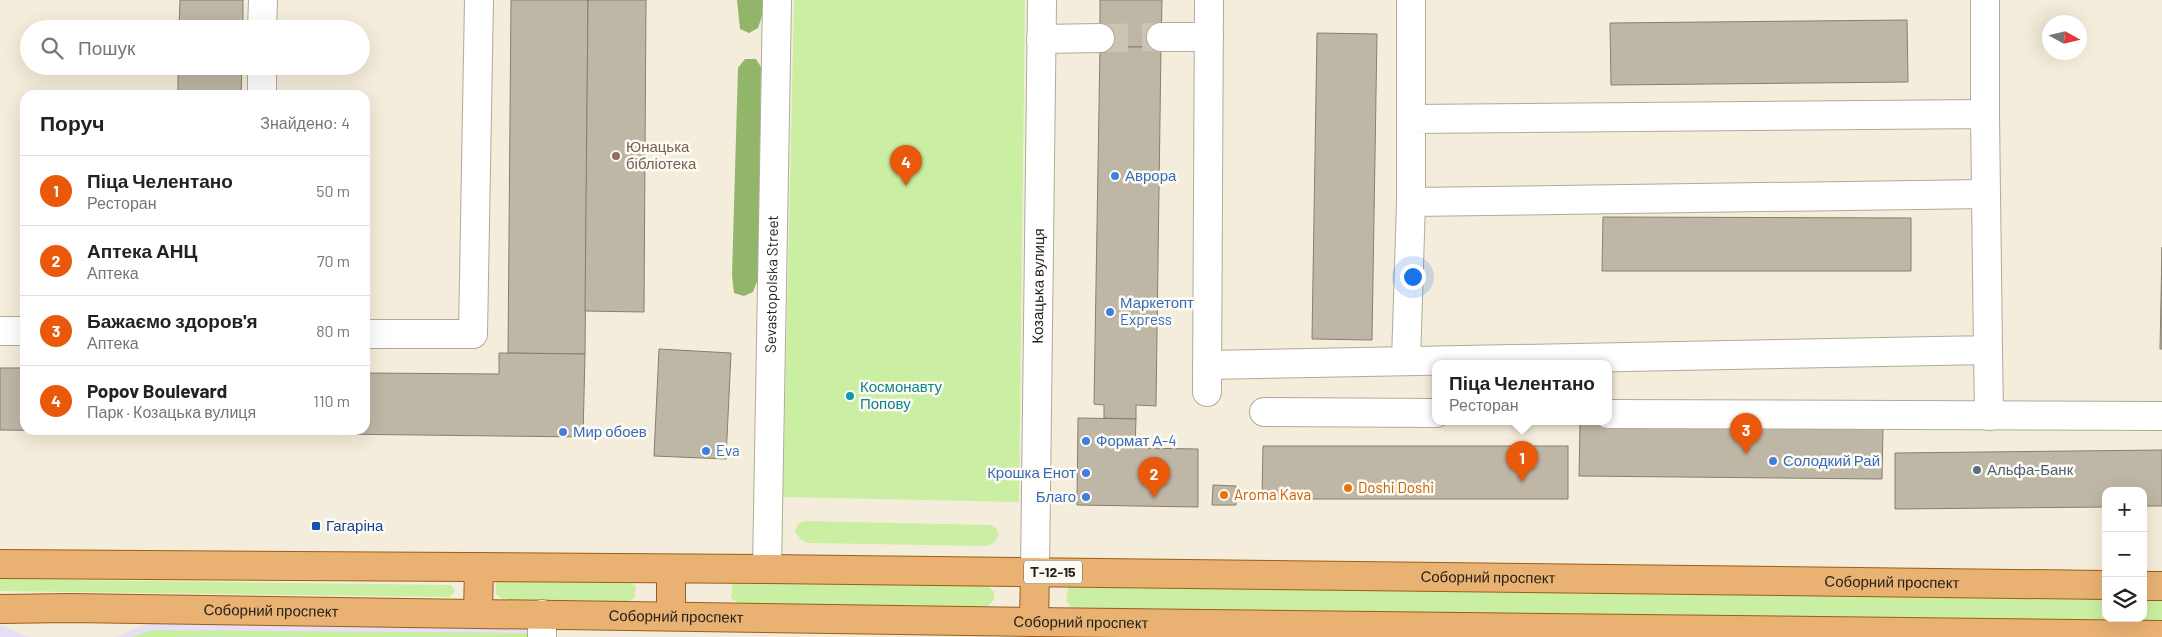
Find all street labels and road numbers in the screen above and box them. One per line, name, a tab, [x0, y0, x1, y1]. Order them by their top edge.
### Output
street label: Sevastopolska Street	[761, 215, 781, 353]
street label: Козацька вулиця	[1028, 228, 1047, 344]
road number: Т-12-15	[1024, 560, 1082, 584]
street label: Соборний проспект	[1420, 567, 1556, 586]
street label: Соборний проспект	[1824, 572, 1960, 591]
street label: Соборний проспект	[203, 600, 339, 620]
street label: Соборний проспект	[608, 606, 744, 626]
street label: Соборний проспект	[1013, 612, 1149, 631]

